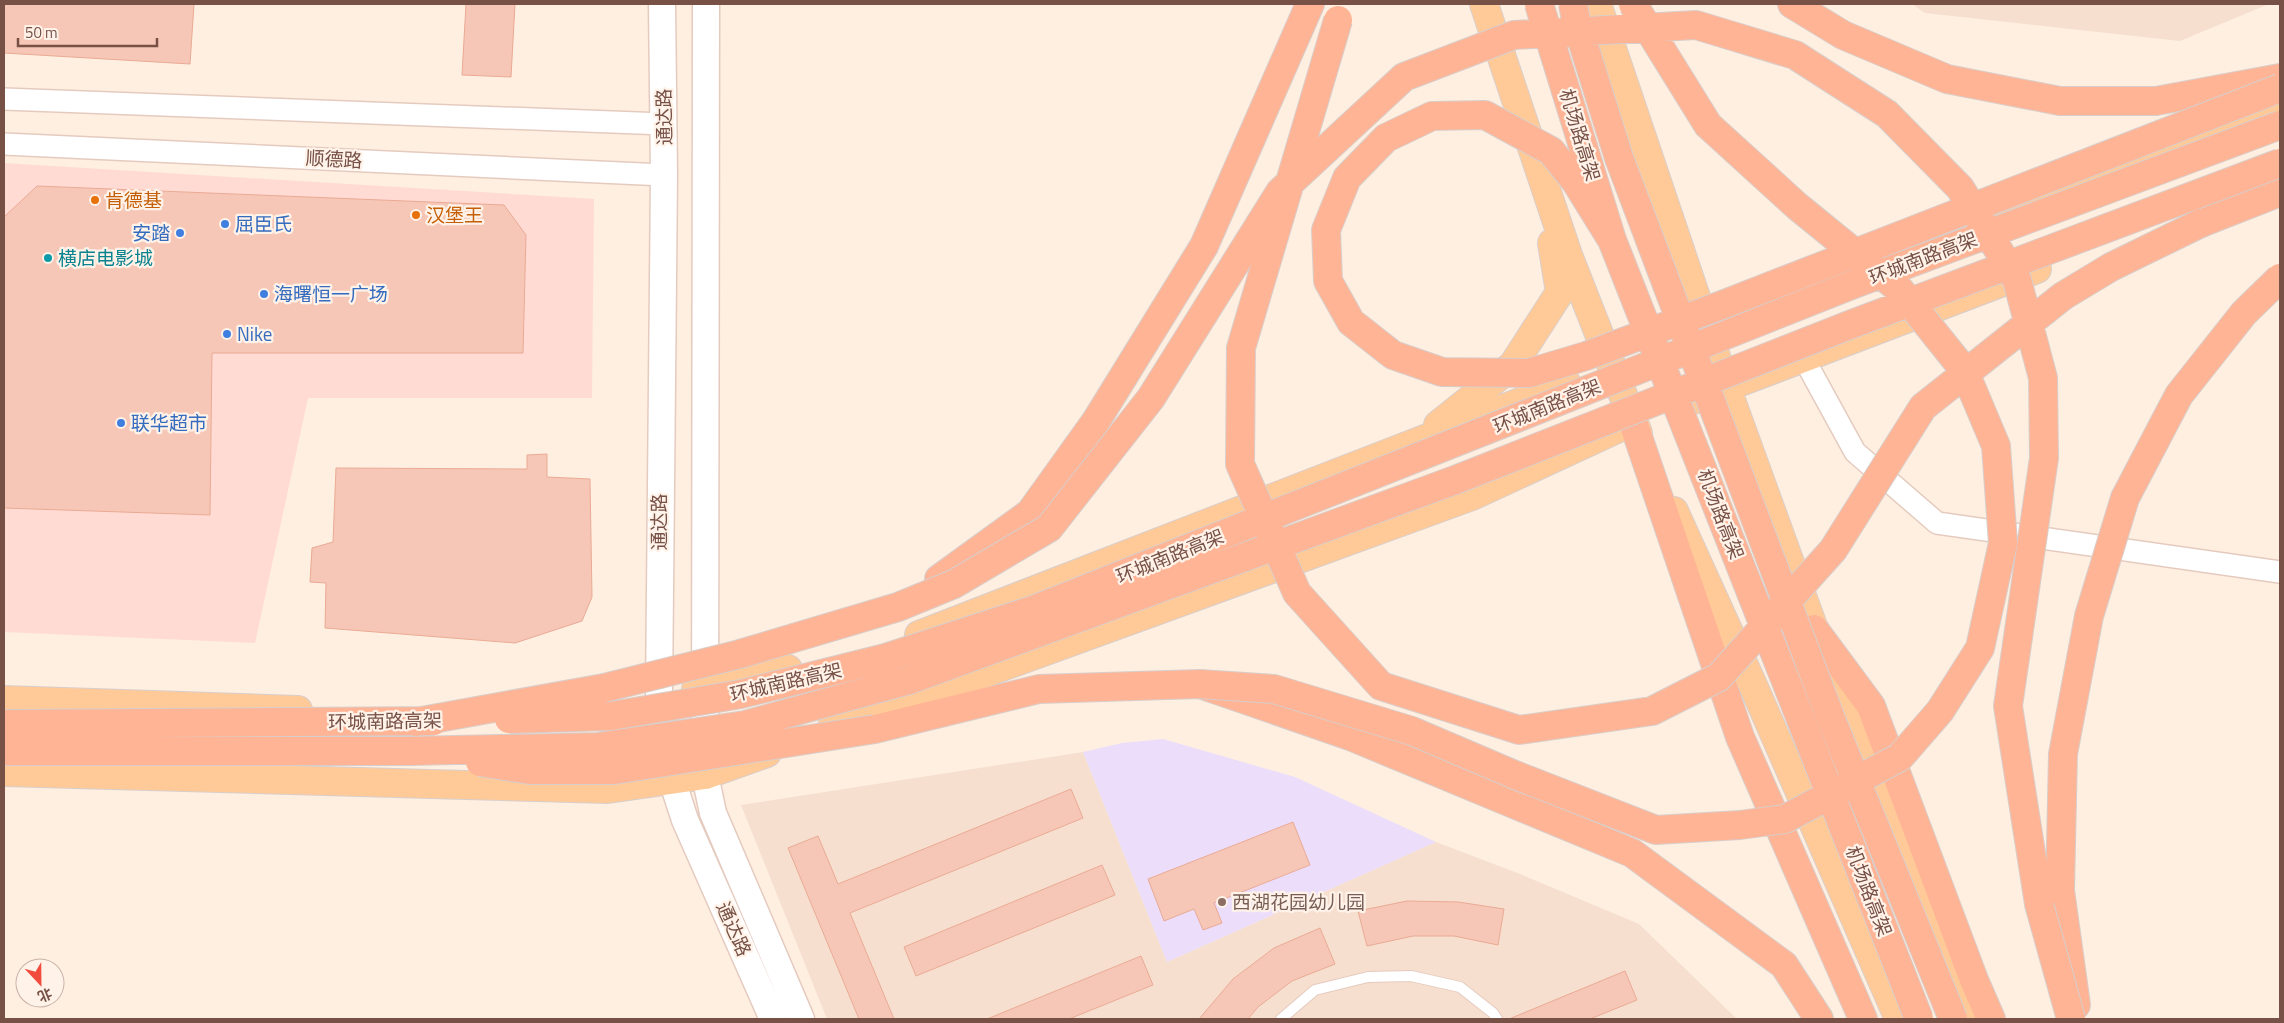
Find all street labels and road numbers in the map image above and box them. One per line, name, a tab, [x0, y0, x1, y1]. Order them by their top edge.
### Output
street label: 机场路高架	[1553, 85, 1608, 185]
street label: 通达路	[649, 88, 678, 146]
street label: 顺德路	[305, 143, 363, 174]
street label: 环城南路高架	[1864, 224, 1981, 291]
street label: 环城南路高架	[1489, 371, 1605, 440]
street label: 机场路高架	[1691, 464, 1752, 563]
street label: 通达路	[644, 493, 673, 551]
street label: 环城南路高架	[1112, 521, 1228, 590]
street label: 环城南路高架	[727, 655, 845, 708]
street label: 环城南路高架	[328, 705, 442, 736]
street label: 机场路高架	[1839, 841, 1900, 940]
street label: 通达路	[710, 897, 759, 961]

